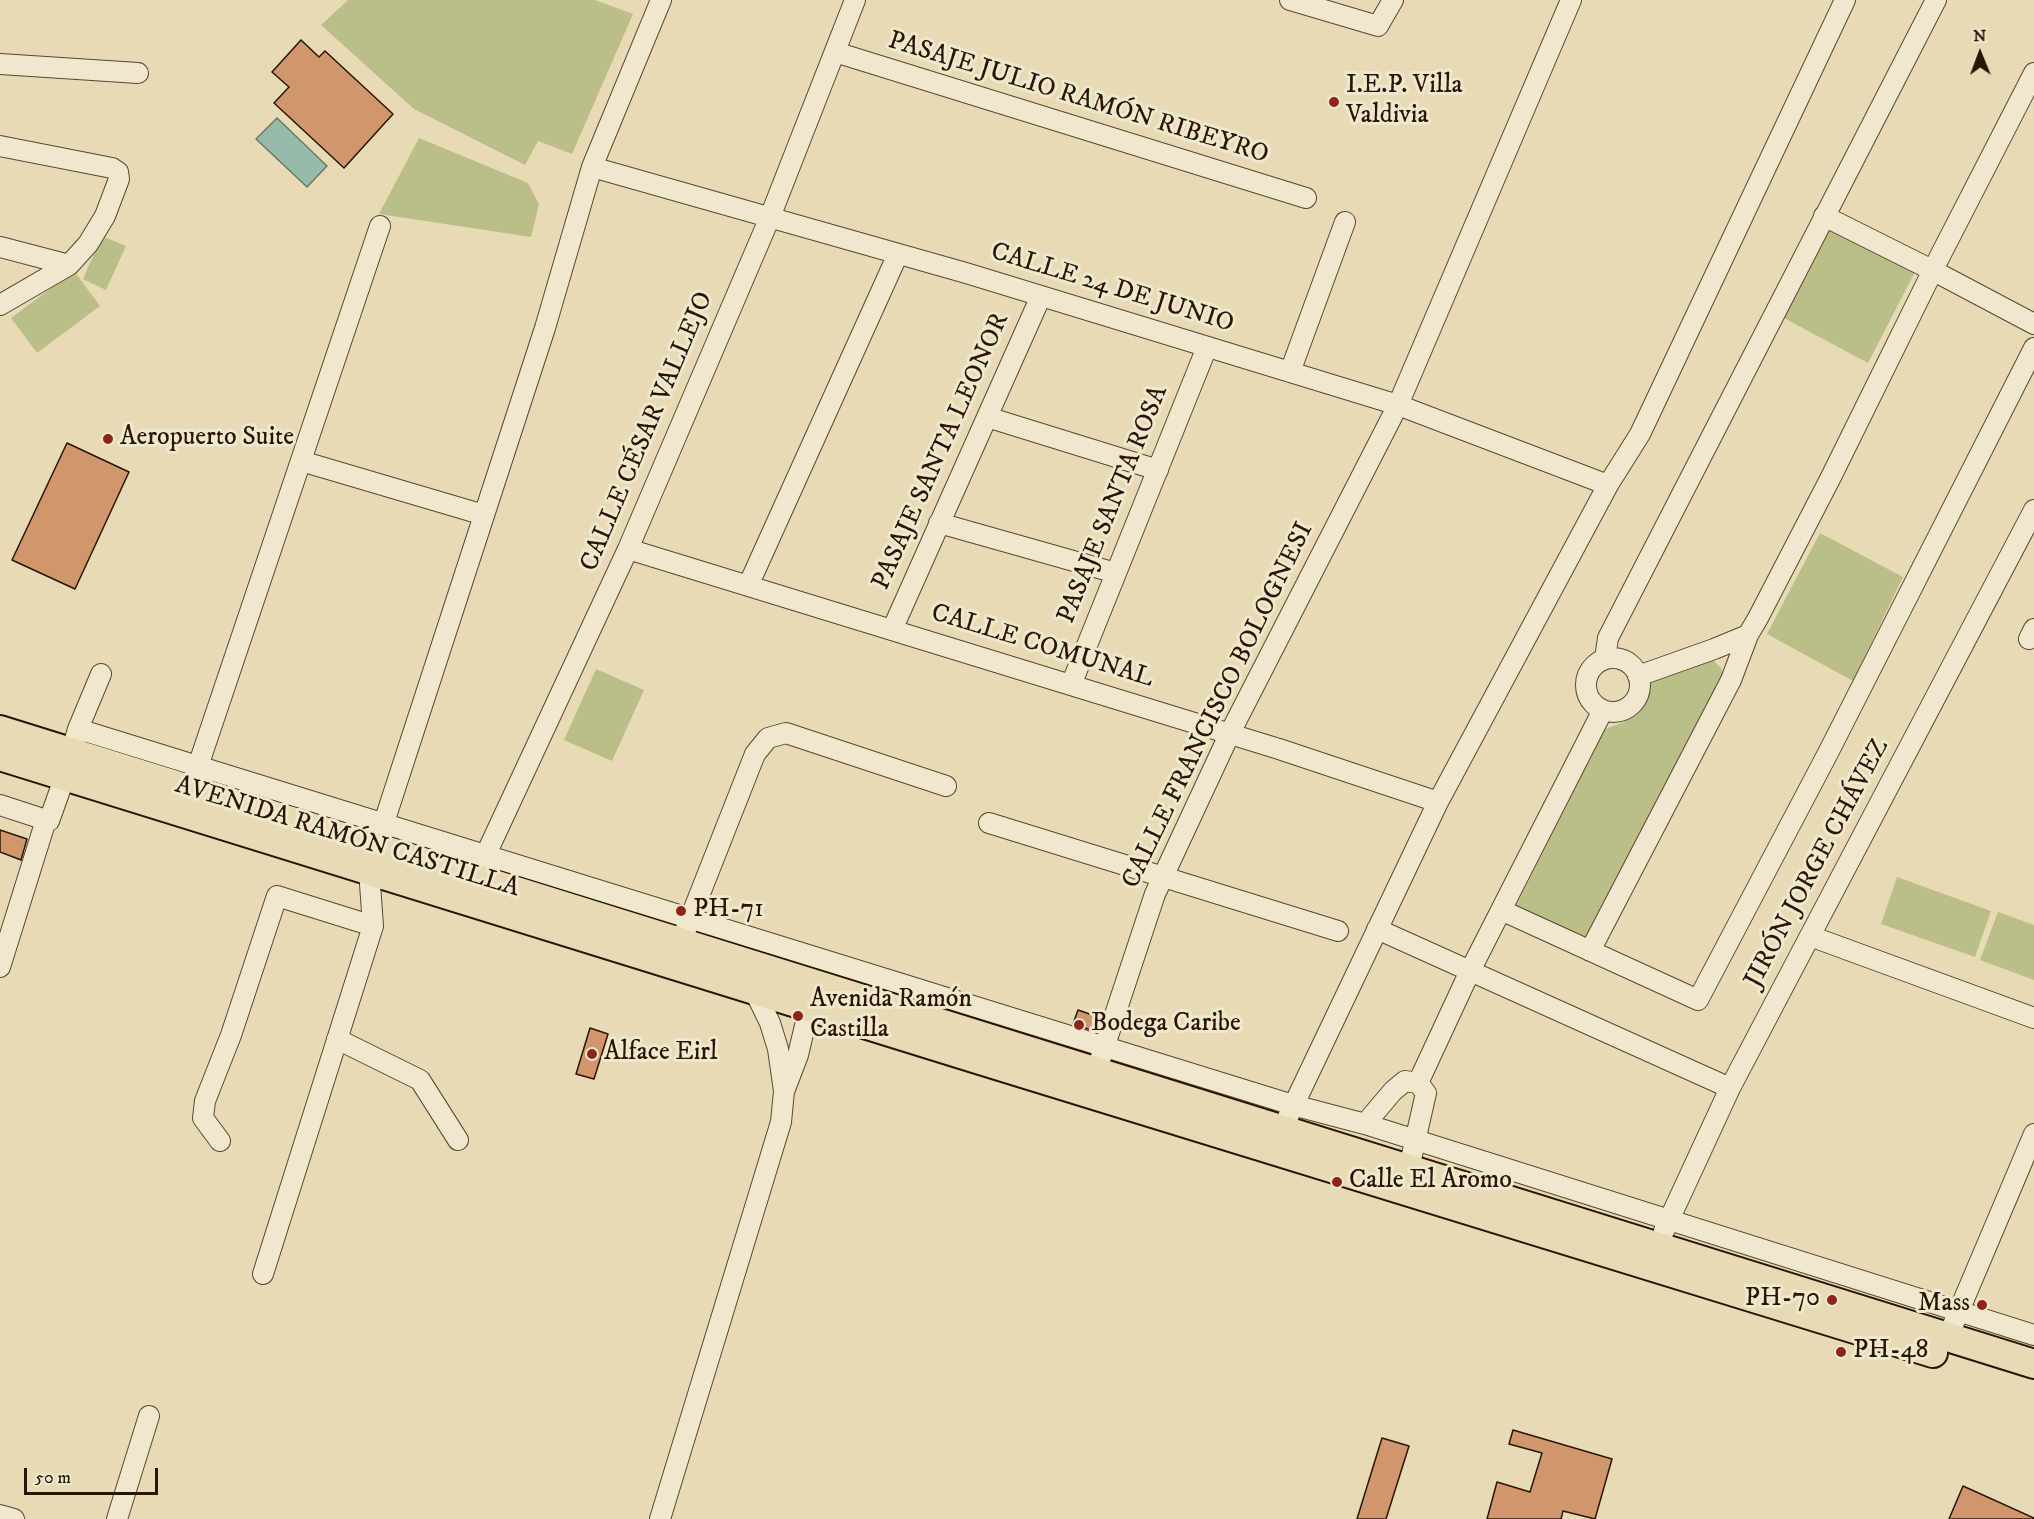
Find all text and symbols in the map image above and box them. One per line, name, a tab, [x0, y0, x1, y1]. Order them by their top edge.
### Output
north arrow	[1950, 24, 2010, 84]
street label: PASAJE JULIO RAMÓN RIBEYRO	[884, 26, 1272, 172]
text: N	[1973, 26, 1986, 46]
place label: I.E.P. Villa Valdivia	[1346, 71, 1462, 132]
marker: I.E.P. Villa Valdivia	[1327, 95, 1341, 109]
street label: CALLE 24 DE JUNIO	[987, 237, 1237, 341]
street label: CALLE CÉSAR VALLEJO	[575, 288, 721, 576]
street label: PASAJE SANTA LEONOR	[867, 309, 1017, 595]
street label: PASAJE SANTA ROSA	[1052, 382, 1176, 628]
place label: Aeropuerto Suite	[120, 423, 294, 455]
marker: Aeropuerto Suite	[101, 432, 115, 446]
street label: CALLE FRANCISCO BOLOGNESI	[1117, 518, 1321, 894]
street label: CALLE COMUNAL	[927, 598, 1157, 696]
street label: JIRÓN JORGE CHÁVEZ	[1739, 734, 1897, 994]
street label: AVENIDA RAMÓN CASTILLA	[171, 771, 523, 905]
place label: PH-71	[693, 895, 764, 927]
marker: PH-71	[674, 904, 688, 918]
place label: Avenida Ramón Castilla	[810, 985, 972, 1046]
marker: Avenida Ramón Castilla	[791, 1009, 805, 1023]
place label: Bodega Caribe	[1091, 1009, 1241, 1041]
marker: Bodega Caribe	[1072, 1018, 1086, 1032]
place label: Alface Eirl	[604, 1038, 718, 1070]
marker: Alface Eirl	[585, 1047, 599, 1061]
place label: Calle El Aromo	[1349, 1166, 1512, 1198]
marker: Calle El Aromo	[1330, 1175, 1344, 1189]
place label: PH-70	[1745, 1284, 1820, 1316]
place label: Mass	[1918, 1289, 1970, 1321]
marker: PH-70	[1825, 1293, 1839, 1307]
marker: Mass	[1975, 1298, 1989, 1312]
place label: PH-48	[1853, 1336, 1928, 1368]
marker: PH-48	[1834, 1345, 1848, 1359]
scale bar	[27, 1456, 160, 1494]
text: 50 m	[35, 1467, 71, 1489]

